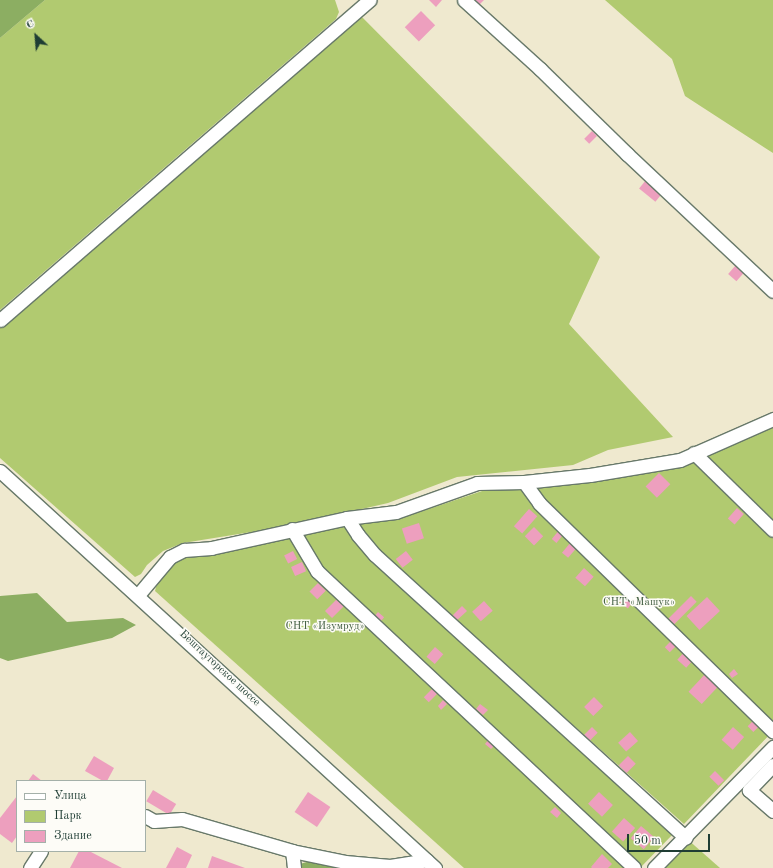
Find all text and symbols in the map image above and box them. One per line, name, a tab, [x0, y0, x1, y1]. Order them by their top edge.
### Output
north arrow	[16, 16, 56, 56]
text: С	[25, 18, 36, 31]
park label: СНТ «Машук»	[603, 596, 675, 610]
park label: СНТ «Изумруд»	[285, 620, 365, 634]
street label: Бештаугорское шоссе	[176, 628, 262, 710]
legend	[16, 780, 146, 852]
text: Улица	[54, 790, 87, 802]
text: Парк	[54, 810, 82, 822]
scale bar	[629, 826, 712, 852]
text: Здание	[54, 830, 92, 842]
text: 50 m	[634, 835, 661, 847]

